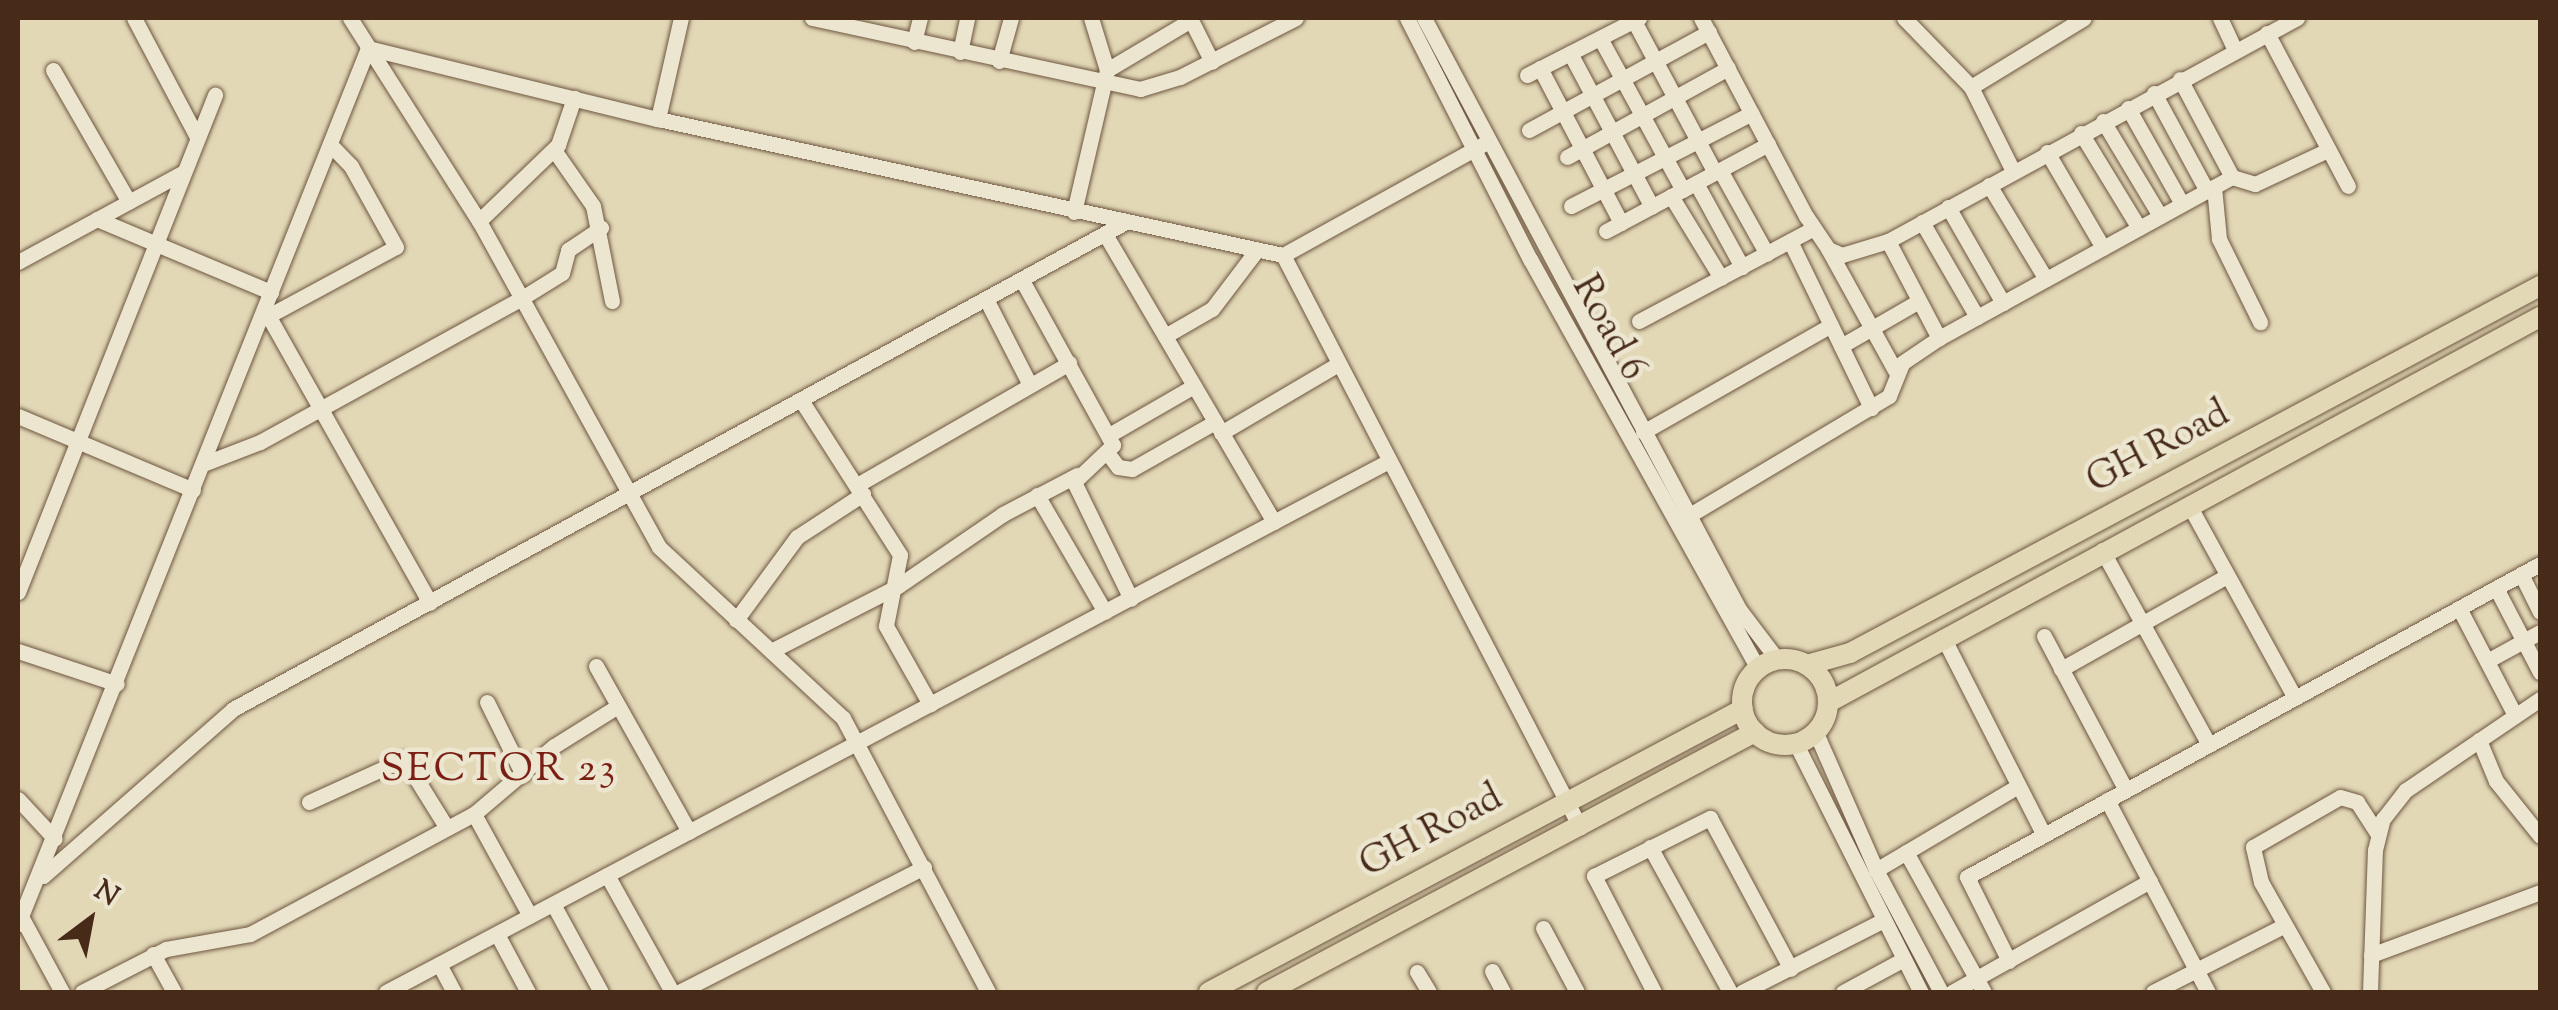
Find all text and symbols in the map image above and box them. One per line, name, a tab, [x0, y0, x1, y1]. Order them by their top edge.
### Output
street label: Road 6	[1560, 269, 1654, 389]
street label: GH Road	[2080, 393, 2238, 505]
district label: SECTOR 23	[380, 747, 618, 795]
street label: GH Road	[1353, 777, 1511, 889]
north arrow	[40, 870, 140, 970]
text: N	[86, 872, 126, 917]

